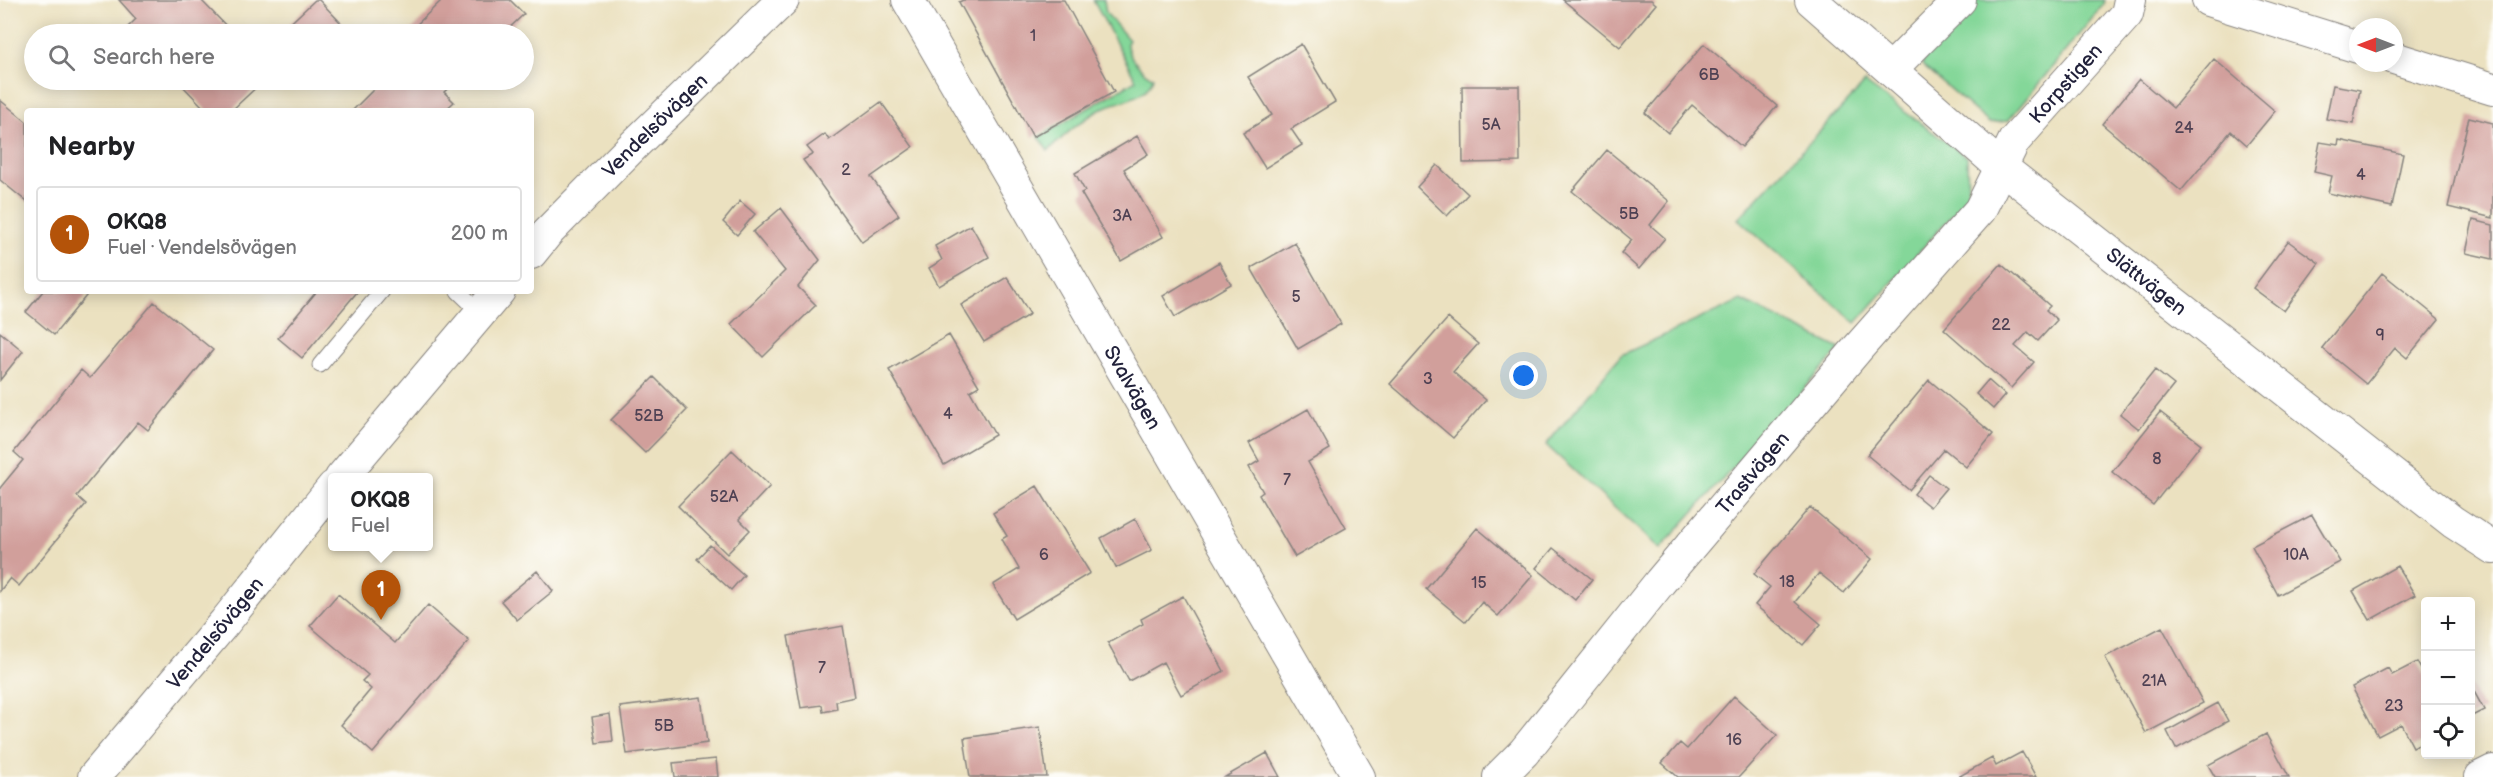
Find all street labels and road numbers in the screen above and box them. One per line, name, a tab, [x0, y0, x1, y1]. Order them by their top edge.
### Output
street label: Korpstigen	[2024, 39, 2108, 129]
street label: Vendelsövägen	[598, 69, 713, 183]
street label: Slättvägen	[2101, 243, 2191, 321]
street label: Svalvägen	[1098, 342, 1166, 434]
street label: Trastvägen	[1711, 427, 1795, 520]
street label: Vendelsövägen	[162, 573, 269, 695]

